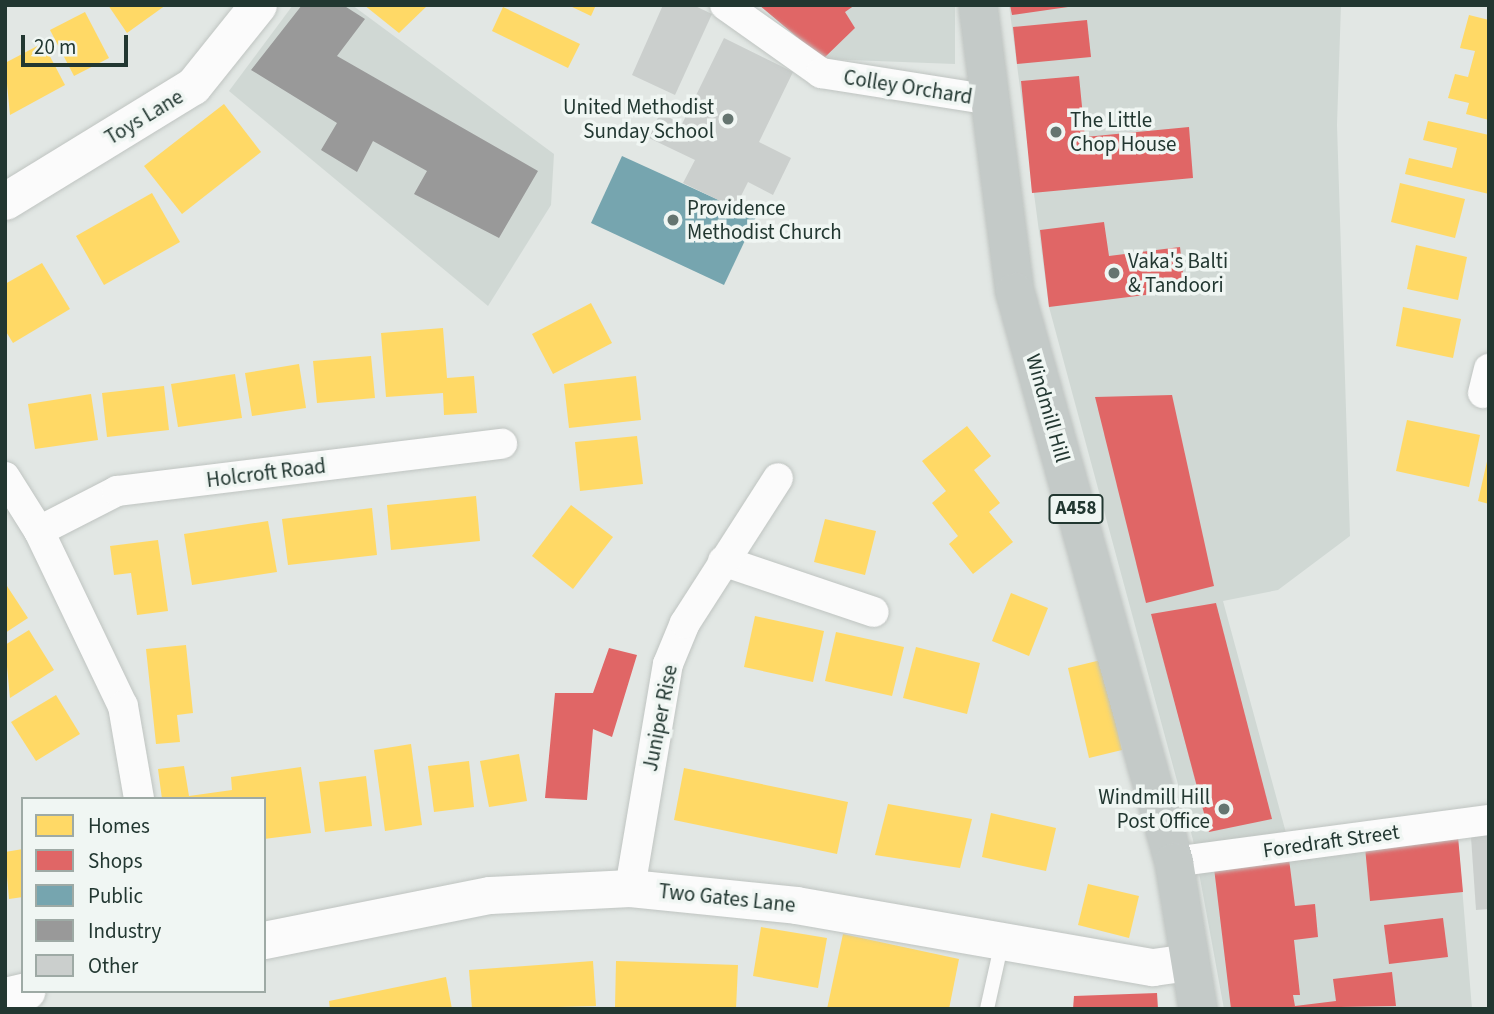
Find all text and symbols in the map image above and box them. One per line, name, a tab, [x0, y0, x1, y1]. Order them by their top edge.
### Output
scale bar	[24, 21, 131, 65]
text: 20 m	[34, 32, 76, 62]
street label: Colley Orchard	[842, 64, 974, 110]
street label: Toys Lane	[100, 84, 188, 150]
place label: United Methodist Sunday School	[563, 94, 714, 144]
place label: The Little Chop House	[1070, 107, 1176, 157]
marker: United Methodist Sunday School	[720, 111, 736, 127]
marker: The Little Chop House	[1048, 124, 1064, 140]
place label: Providence Methodist Church	[687, 195, 842, 245]
marker: Providence Methodist Church	[665, 212, 681, 228]
place label: Vaka's Balti & Tandoori	[1128, 248, 1228, 298]
marker: Vaka's Balti & Tandoori	[1106, 265, 1122, 281]
street label: Windmill Hill	[1020, 351, 1076, 465]
street label: Holcroft Road	[205, 453, 327, 493]
road number: A458	[1048, 494, 1104, 524]
street label: Juniper Rise	[637, 663, 683, 773]
place label: Windmill Hill Post Office	[1098, 784, 1210, 834]
legend	[21, 797, 266, 993]
marker: Windmill Hill Post Office	[1216, 801, 1232, 817]
text: Homes	[88, 811, 150, 841]
street label: Foredraft Street	[1261, 819, 1401, 863]
text: Shops	[88, 846, 142, 876]
street label: Two Gates Lane	[657, 878, 797, 918]
text: Public	[88, 881, 143, 911]
text: Industry	[88, 916, 161, 946]
text: Other	[88, 951, 138, 981]

